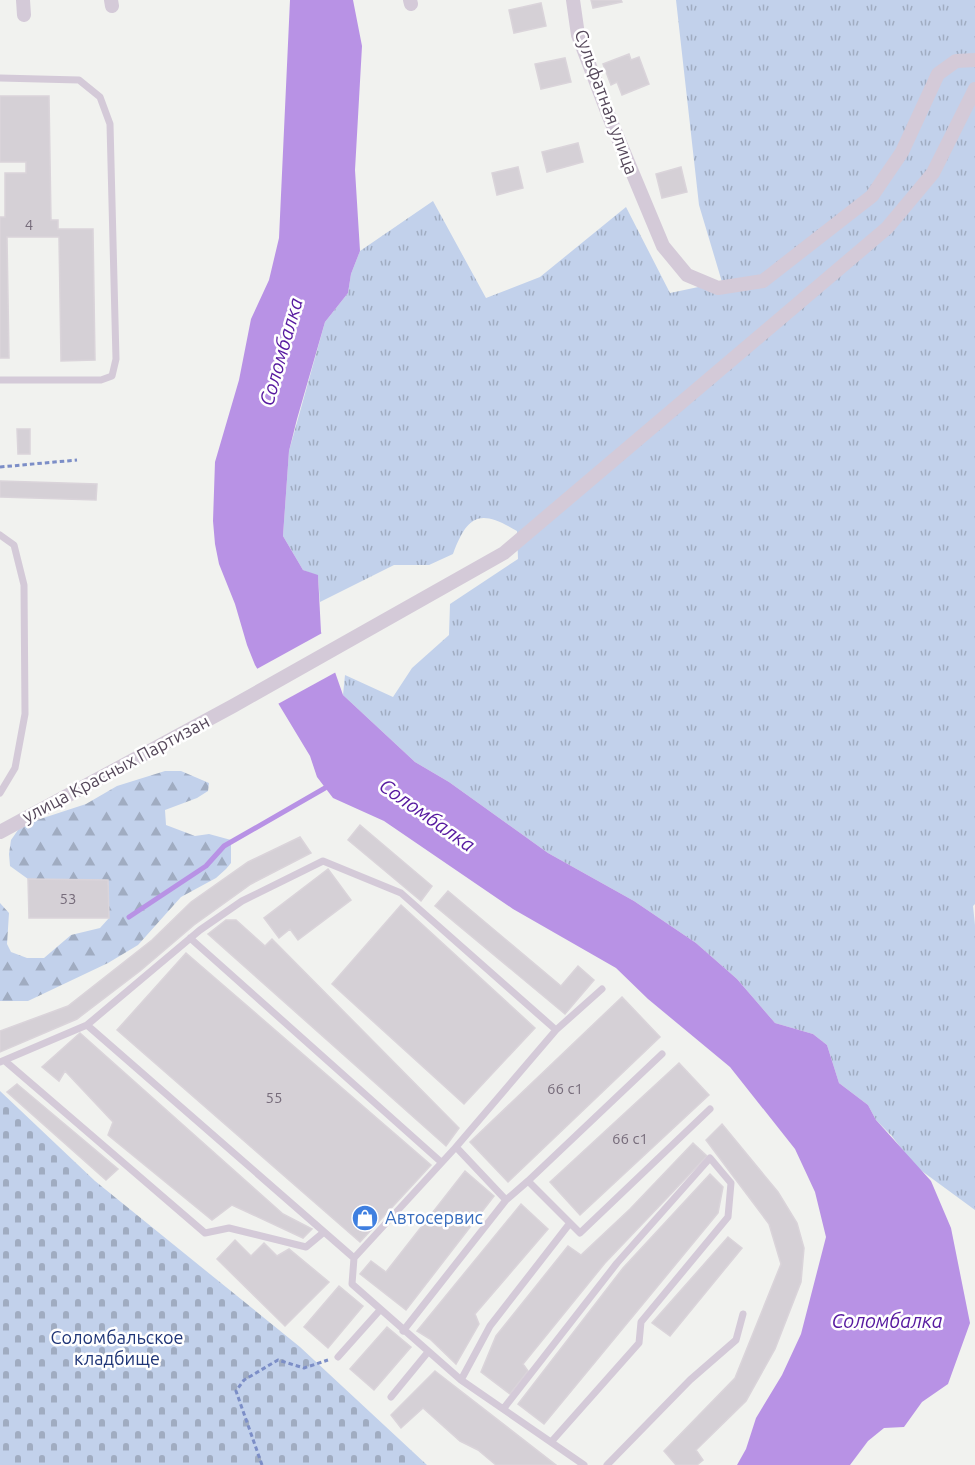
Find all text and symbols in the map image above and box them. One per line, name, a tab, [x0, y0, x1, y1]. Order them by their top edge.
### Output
street label: Сульфатная улица	[571, 26, 643, 177]
house number: 4	[25, 216, 33, 233]
water label: Соломбалка	[254, 295, 307, 408]
street label: улица Красных Партизан	[19, 710, 212, 826]
water label: Соломбалка	[375, 773, 480, 856]
house number: 53	[60, 890, 76, 907]
house number: 66 с1	[547, 1080, 583, 1097]
house number: 55	[266, 1089, 282, 1106]
house number: 66 с1	[612, 1130, 648, 1147]
shop icon: Автосервис	[350, 1203, 380, 1233]
place label: Автосервис	[385, 1207, 483, 1227]
water label: Соломбалка	[831, 1309, 943, 1332]
park label: Соломбальское кладбище	[50, 1327, 184, 1368]

